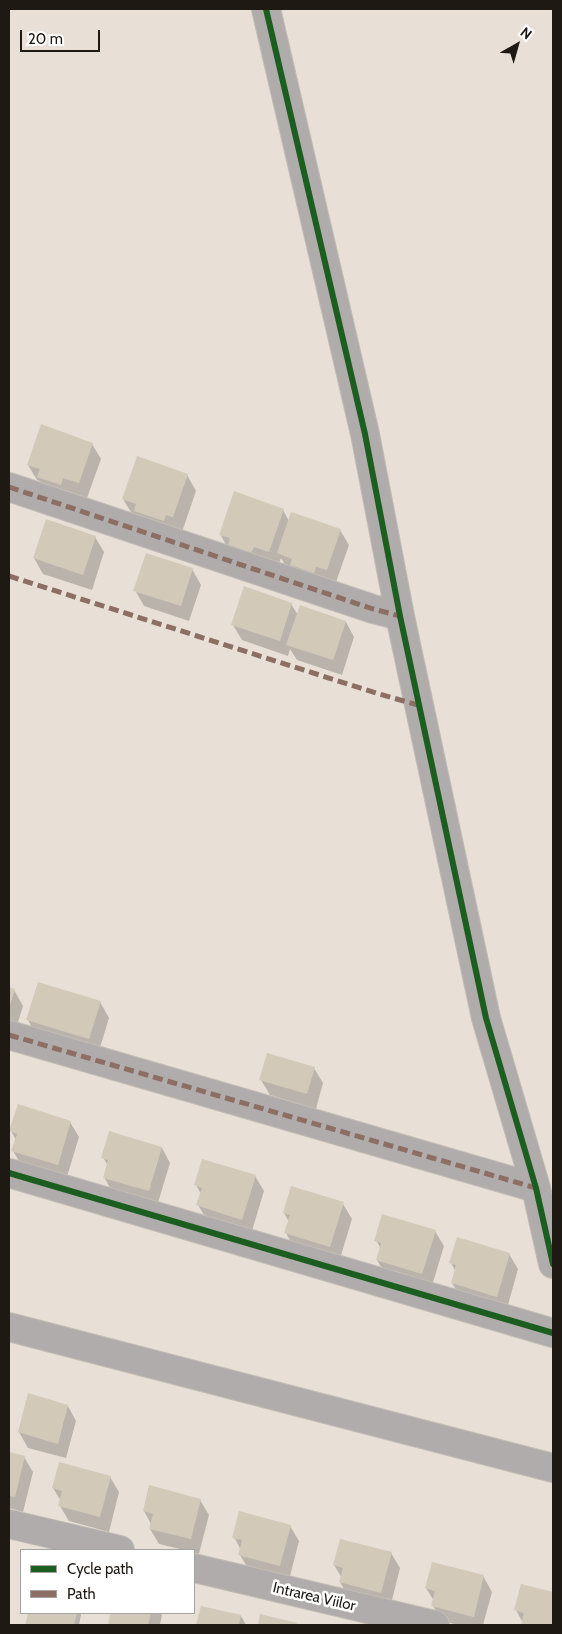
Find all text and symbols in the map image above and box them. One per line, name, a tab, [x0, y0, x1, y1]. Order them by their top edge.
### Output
scale bar	[22, 20, 102, 52]
north arrow	[492, 20, 542, 70]
text: N	[517, 23, 536, 43]
text: 20 m	[28, 30, 63, 48]
legend	[20, 1549, 195, 1614]
text: Cycle path	[67, 1560, 133, 1578]
street label: Intrarea Viilor	[271, 1579, 357, 1615]
text: Path	[67, 1585, 96, 1603]

